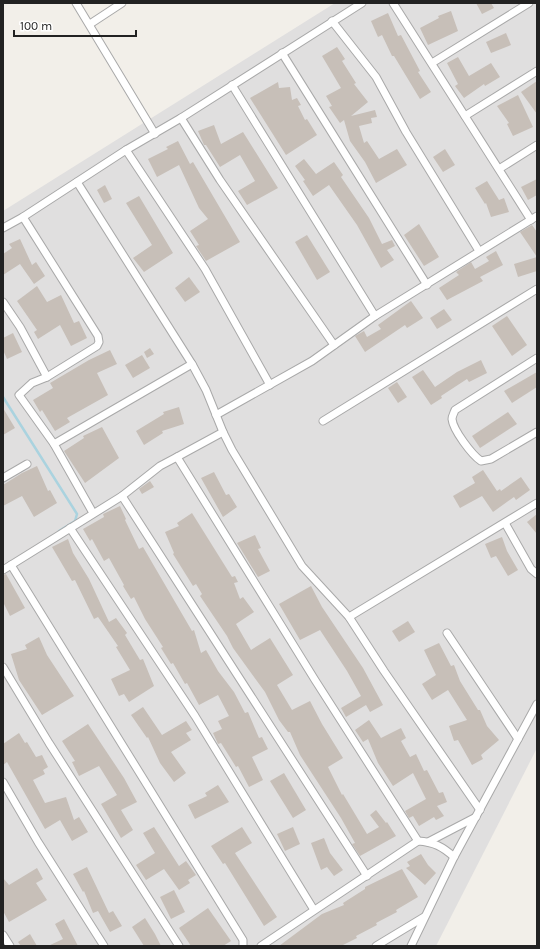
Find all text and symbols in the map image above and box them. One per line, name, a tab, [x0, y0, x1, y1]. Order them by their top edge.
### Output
scale bar	[14, 12, 136, 38]
text: 100 m	[20, 19, 52, 33]

